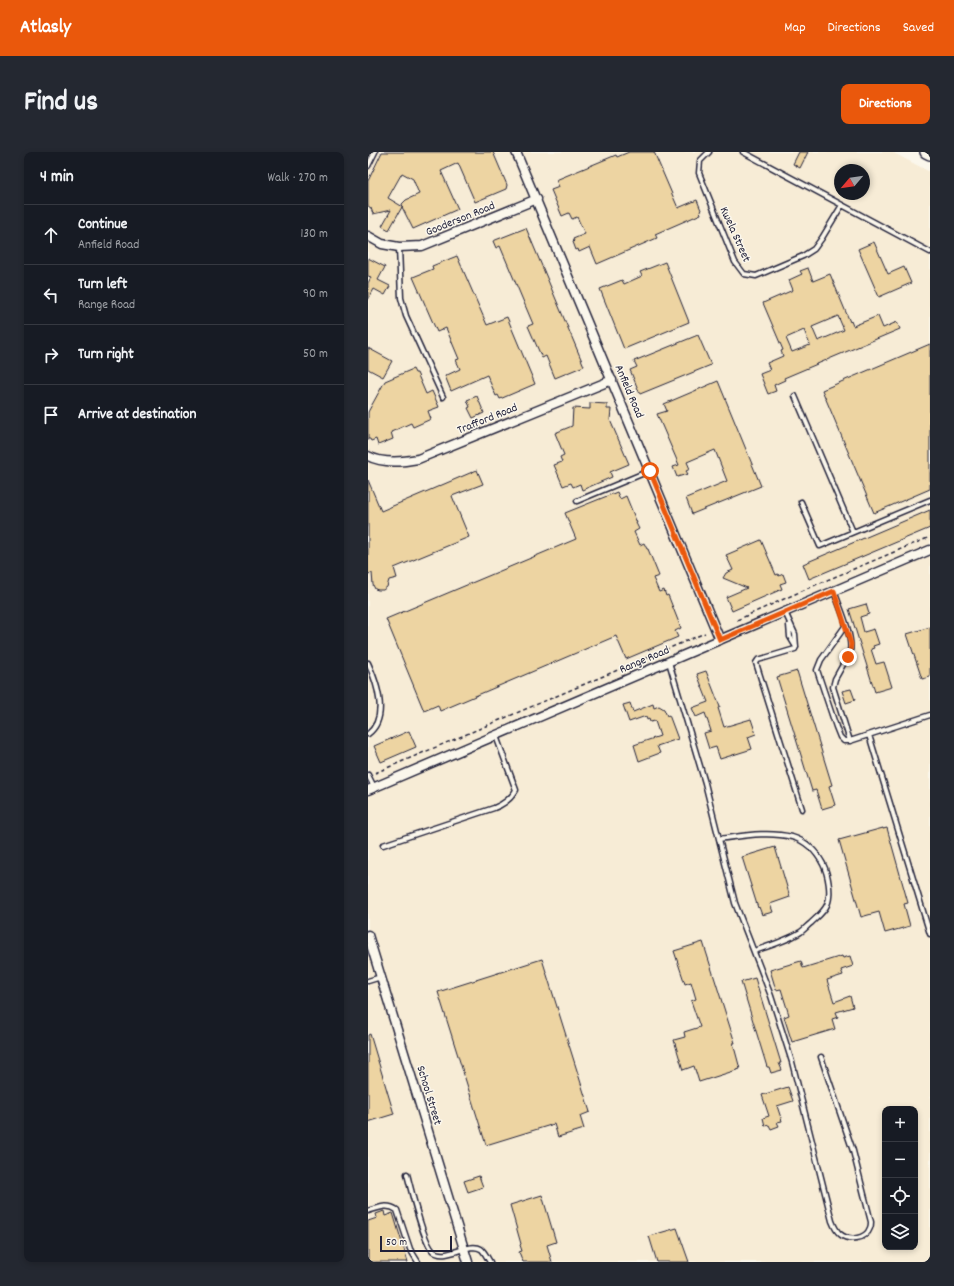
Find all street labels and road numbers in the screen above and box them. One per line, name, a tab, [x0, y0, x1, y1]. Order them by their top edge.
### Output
street label: Gooderson Road	[423, 198, 498, 241]
street label: Kwela Street	[715, 204, 755, 266]
street label: Anfield Road	[610, 362, 648, 421]
street label: Trafford Road	[455, 400, 520, 439]
street label: Range Road	[617, 642, 672, 679]
street label: School Street	[412, 1064, 446, 1128]

